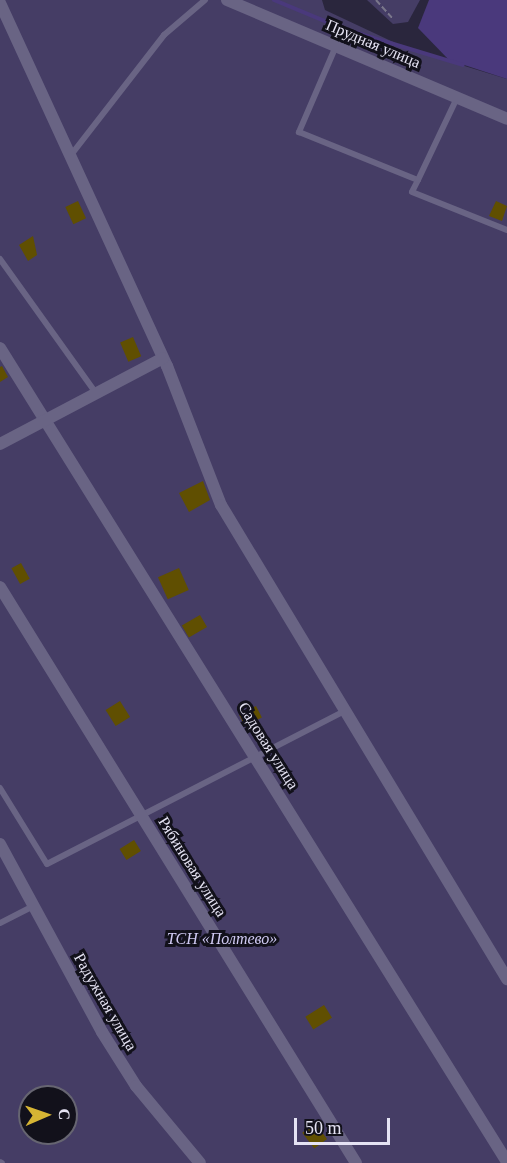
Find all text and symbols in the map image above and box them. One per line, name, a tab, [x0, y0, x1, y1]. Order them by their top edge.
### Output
street label: Прудная улица	[323, 15, 423, 73]
street label: Садовая улица	[234, 699, 302, 793]
street label: Рябиновая улица	[154, 813, 230, 921]
park label: ТСН «Полтево»	[167, 929, 277, 949]
street label: Радужная улица	[69, 950, 141, 1054]
north arrow	[18, 1085, 78, 1145]
scale bar	[297, 1106, 393, 1144]
text: С	[56, 1108, 73, 1120]
text: 50 m	[305, 1118, 342, 1138]

